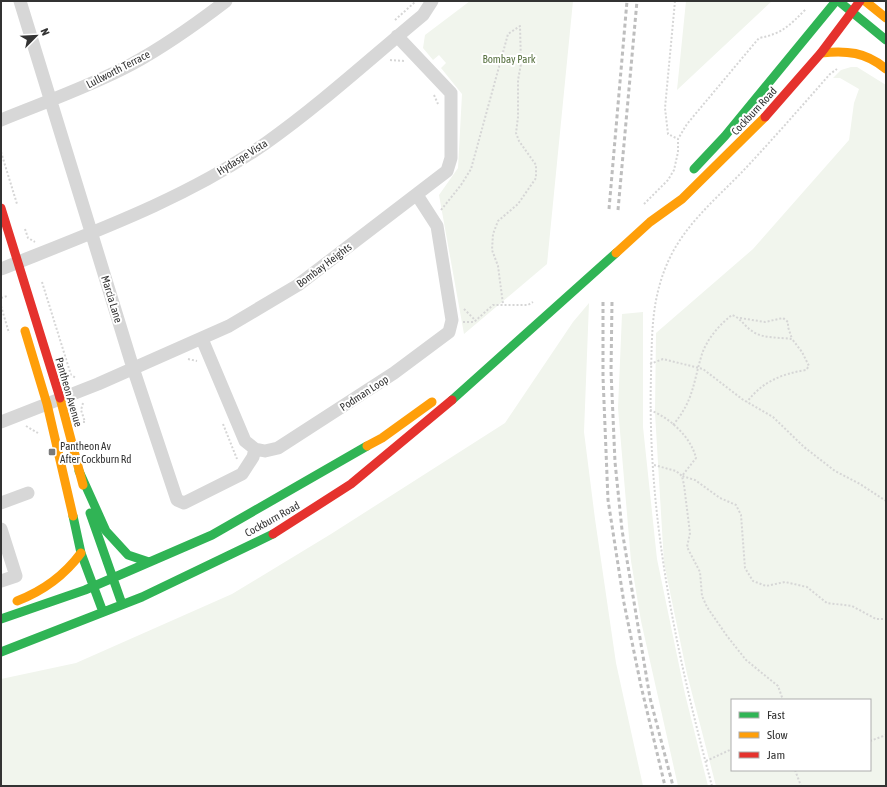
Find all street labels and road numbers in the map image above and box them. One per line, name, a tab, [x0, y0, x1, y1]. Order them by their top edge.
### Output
street label: Lullworth Terrace	[84, 48, 152, 90]
street label: Cockburn Road	[729, 85, 779, 137]
street label: Hydaspe Vista	[215, 137, 269, 177]
street label: Bombay Heights	[294, 240, 354, 290]
street label: Marcia Lane	[99, 274, 125, 324]
street label: Pantheon Avenue	[53, 356, 85, 428]
street label: Podman Loop	[338, 373, 390, 413]
street label: Cockburn Road	[243, 499, 301, 539]

